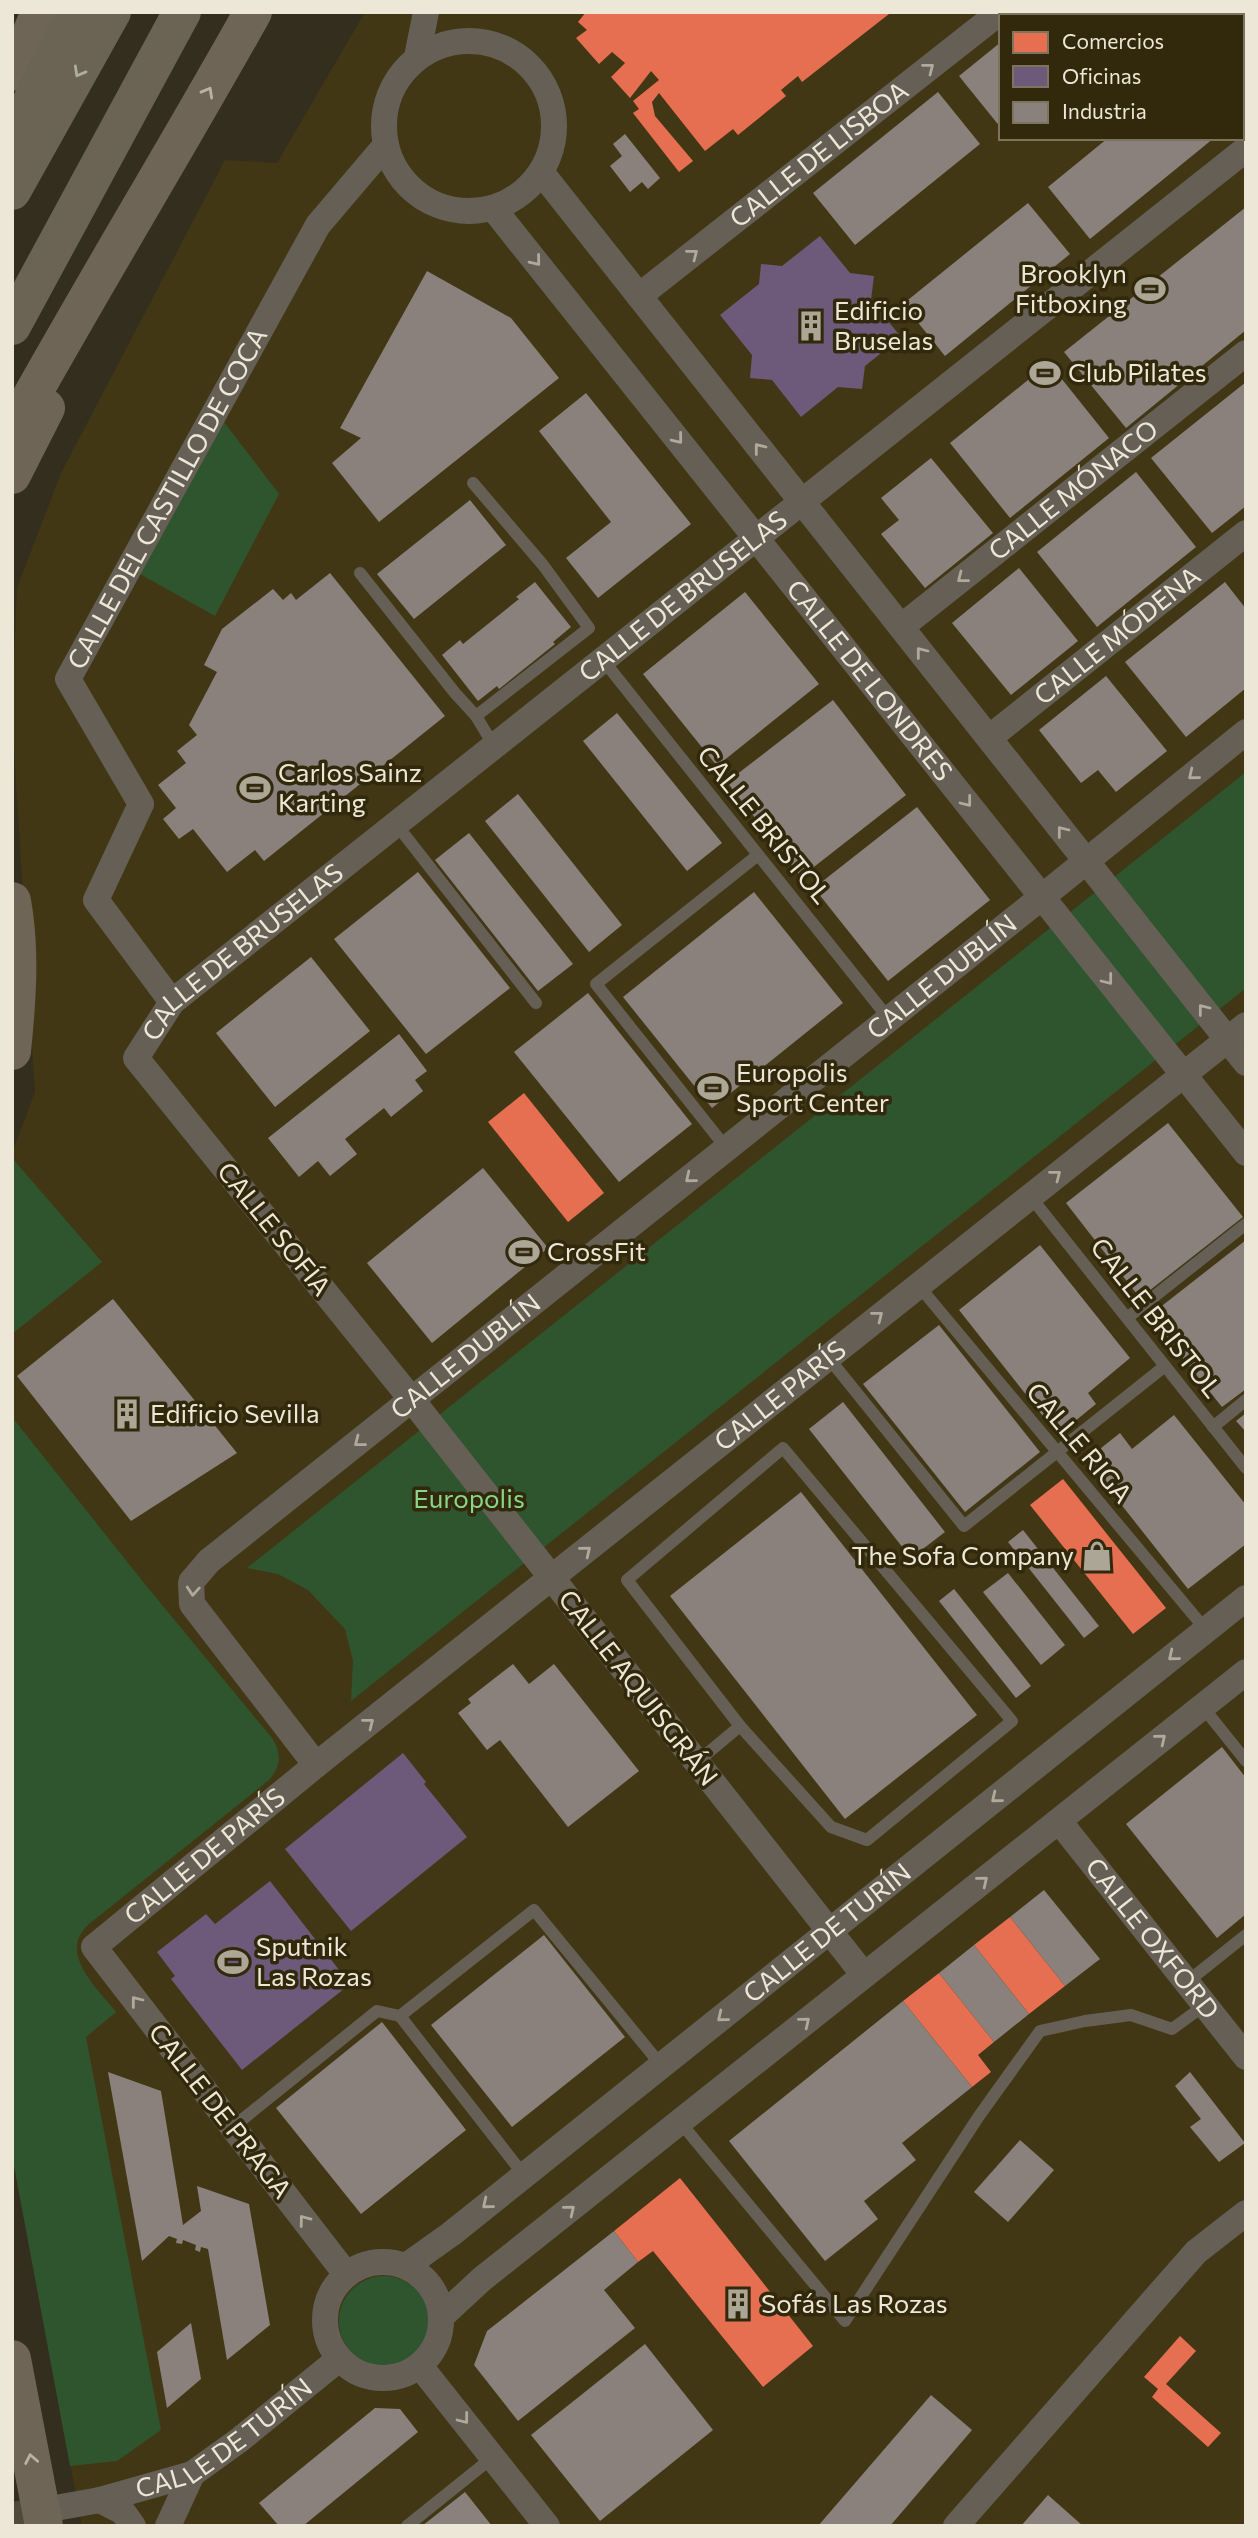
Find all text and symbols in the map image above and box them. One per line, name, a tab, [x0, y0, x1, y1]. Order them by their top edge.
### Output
legend	[999, 14, 1244, 140]
text: Comercios	[1062, 28, 1164, 53]
one-way arrow	[922, 63, 934, 76]
text: Oficinas	[1062, 63, 1141, 88]
one-way arrow	[74, 65, 87, 77]
street label: CALLE DE LISBOA	[723, 74, 913, 233]
one-way arrow	[200, 86, 213, 99]
text: Industria	[1062, 98, 1147, 123]
one-way arrow	[684, 250, 697, 262]
one-way arrow	[528, 253, 540, 266]
place label: Brooklyn Fitboxing	[1015, 257, 1127, 318]
sports icon: Brooklyn Fitboxing	[1133, 272, 1167, 306]
place label: Edificio Bruselas	[834, 294, 933, 355]
building icon: Edificio Bruselas	[794, 309, 828, 343]
street label: CALLE DEL CASTILLO DE COCA	[60, 322, 273, 674]
sports icon: Club Pilates	[1028, 356, 1062, 390]
place label: Club Pilates	[1068, 356, 1207, 387]
street label: CALLE MÓNACO	[981, 412, 1163, 566]
one-way arrow	[670, 431, 682, 444]
one-way arrow	[755, 444, 767, 457]
street label: CALLE DE BRUSELAS	[572, 503, 792, 687]
street label: CALLE MÓDENA	[1027, 559, 1206, 710]
one-way arrow	[958, 570, 970, 583]
street label: CALLE DE LONDRES	[781, 573, 960, 786]
one-way arrow	[917, 648, 930, 660]
street label: CALLE BRISTOL	[692, 739, 838, 909]
place label: Carlos Sainz Karting	[278, 756, 422, 817]
one-way arrow	[1188, 767, 1201, 779]
sports icon: Carlos Sainz Karting	[238, 771, 272, 805]
one-way arrow	[958, 794, 971, 807]
one-way arrow	[1058, 826, 1071, 839]
street label: CALLE DE BRUSELAS	[134, 856, 348, 1046]
street label: CALLE DUBLÍN	[860, 907, 1022, 1045]
one-way arrow	[1100, 973, 1113, 985]
one-way arrow	[1199, 1005, 1212, 1017]
place label: Europolis Sport Center	[736, 1056, 889, 1117]
sports icon: Europolis Sport Center	[696, 1071, 730, 1105]
street label: CALLE SOFÍA	[212, 1155, 338, 1301]
one-way arrow	[686, 1170, 699, 1182]
one-way arrow	[1048, 1171, 1061, 1183]
street label: CALLE BRISTOL	[1085, 1231, 1229, 1403]
sports icon: CrossFit	[507, 1235, 541, 1269]
place label: CrossFit	[547, 1235, 646, 1266]
street label: CALLE DUBLÍN	[384, 1286, 546, 1424]
one-way arrow	[870, 1312, 882, 1325]
street label: CALLE PARÍS	[707, 1333, 851, 1456]
street label: CALLE RIGA	[1021, 1376, 1140, 1509]
building icon: Edificio Sevilla	[110, 1397, 144, 1431]
place label: Edificio Sevilla	[150, 1397, 320, 1428]
one-way arrow	[354, 1433, 367, 1446]
park label: Europolis	[413, 1482, 525, 1513]
place label: The Sofa Company	[851, 1539, 1074, 1570]
shop icon: The Sofa Company	[1080, 1539, 1114, 1573]
one-way arrow	[578, 1547, 591, 1559]
street label: CALLE AQUISGRÁN	[553, 1583, 725, 1791]
one-way arrow	[186, 1586, 201, 1597]
one-way arrow	[1169, 1648, 1182, 1660]
one-way arrow	[362, 1718, 374, 1731]
one-way arrow	[1153, 1735, 1166, 1747]
street label: CALLE DE PARÍS	[117, 1780, 290, 1930]
one-way arrow	[991, 1790, 1004, 1802]
street label: CALLE OXFORD	[1080, 1851, 1227, 2024]
street label: CALLE DE TURÍN	[736, 1856, 916, 2008]
one-way arrow	[976, 1876, 988, 1889]
place label: Sputnik Las Rozas	[256, 1930, 372, 1991]
sports icon: Sputnik Las Rozas	[216, 1945, 250, 1979]
one-way arrow	[131, 1996, 144, 2009]
one-way arrow	[718, 2008, 730, 2021]
street label: CALLE DE PRAGA	[143, 2016, 299, 2204]
one-way arrow	[797, 2018, 810, 2031]
one-way arrow	[482, 2196, 495, 2208]
one-way arrow	[561, 2206, 574, 2218]
one-way arrow	[300, 2215, 313, 2228]
building icon: Sofás Las Rozas	[721, 2287, 755, 2321]
place label: Sofás Las Rozas	[761, 2287, 948, 2318]
street label: CALLE DE TURÍN	[132, 2370, 317, 2503]
one-way arrow	[455, 2411, 468, 2423]
one-way arrow	[24, 2453, 39, 2465]

